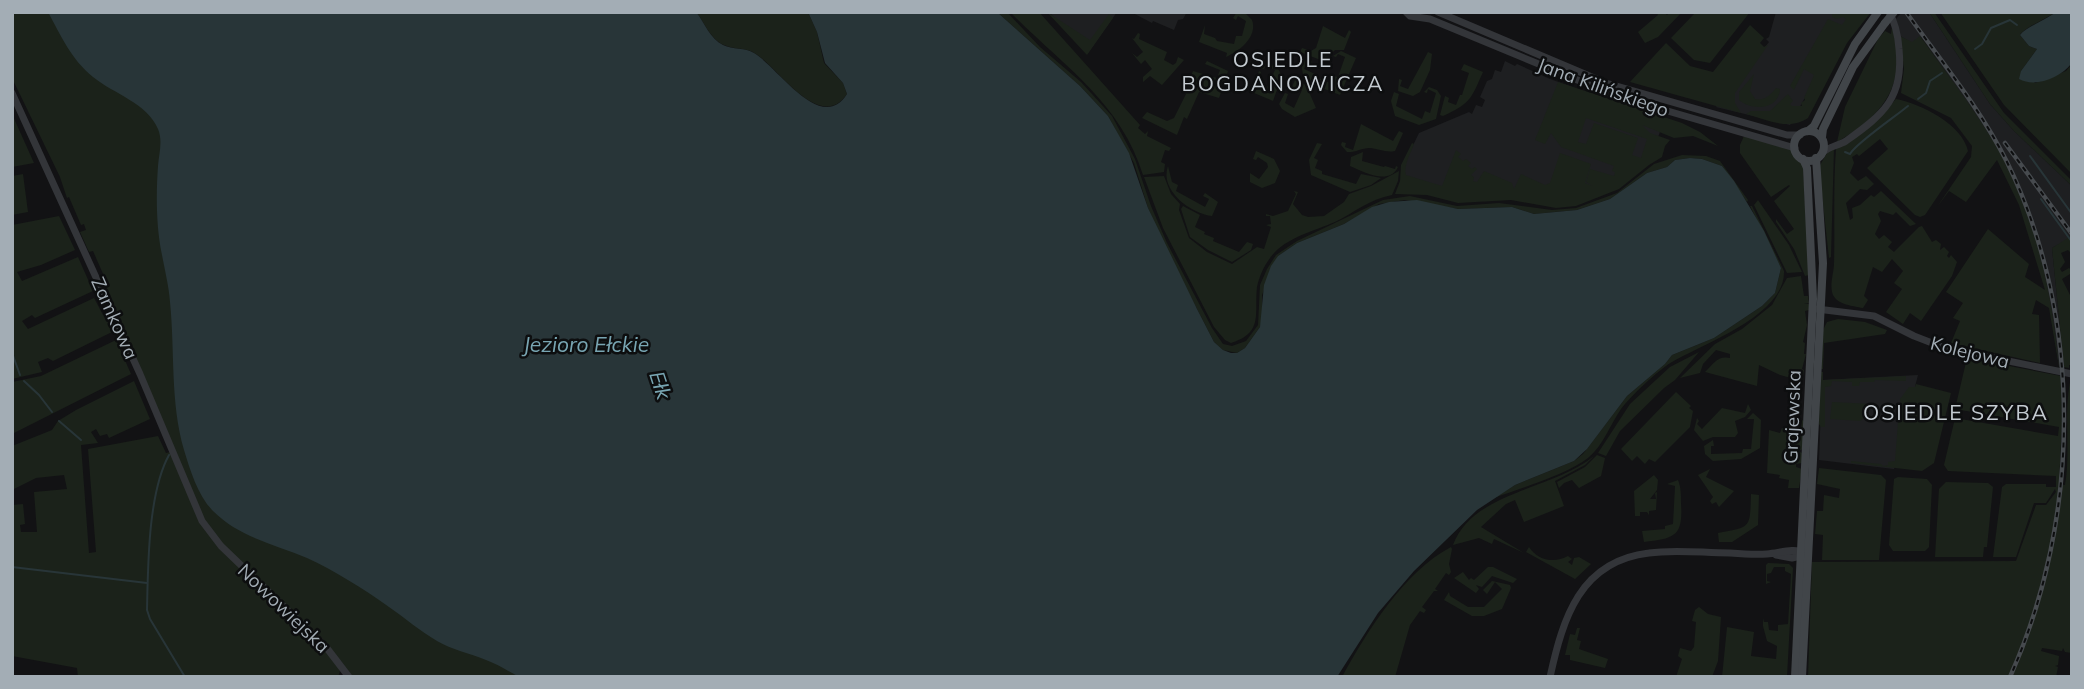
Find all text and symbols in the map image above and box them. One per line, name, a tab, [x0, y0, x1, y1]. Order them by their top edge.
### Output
district label: OSIEDLE BOGDANOWICZA	[1181, 46, 1385, 96]
street label: Jana Kilińskiego	[1534, 52, 1672, 122]
street label: Zamkowa	[86, 273, 144, 363]
water label: Jezioro Ełckie	[521, 331, 649, 357]
street label: Kolejowa	[1928, 331, 2012, 373]
water label: Ełk	[644, 368, 678, 404]
street label: Grajewska	[1778, 370, 1806, 464]
district label: OSIEDLE SZYBA	[1863, 399, 2049, 425]
street label: Nowowiejska	[233, 558, 335, 658]

